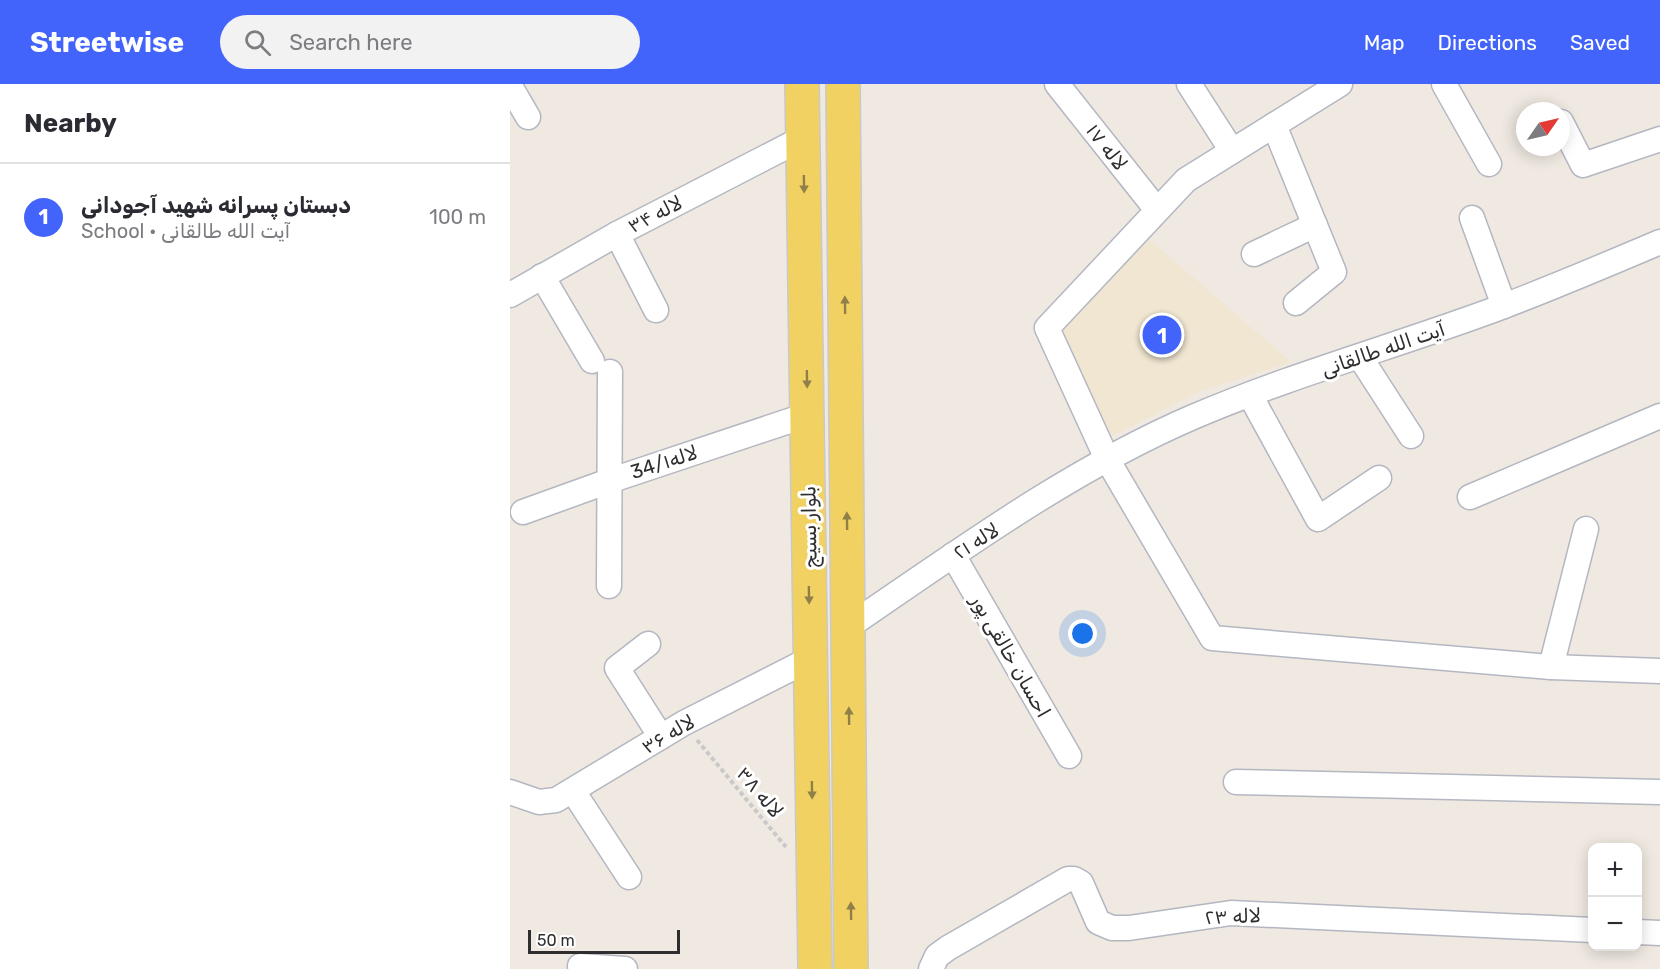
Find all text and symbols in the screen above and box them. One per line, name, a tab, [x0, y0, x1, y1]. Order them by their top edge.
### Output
search box	[220, 15, 640, 69]
text: Streetwise	[30, 26, 184, 59]
icon: search	[241, 26, 274, 59]
text: Search here	[289, 29, 413, 56]
text: Map	[1364, 30, 1405, 55]
text: Directions	[1438, 30, 1537, 55]
text: Saved	[1570, 30, 1630, 55]
north arrow	[1516, 102, 1570, 156]
text: Nearby	[24, 108, 117, 139]
street label: لاله ۱۷	[1081, 119, 1133, 175]
one-way arrow	[799, 175, 809, 194]
street label: لاله ۳۴	[624, 190, 686, 238]
text: دبستان پسرانه شهید آجودانی	[81, 192, 351, 219]
text: 1	[39, 205, 48, 229]
text: 100 m	[429, 205, 486, 229]
text: School · آیت الله طالقانی	[81, 219, 290, 243]
one-way arrow	[840, 295, 850, 314]
pin: 1	[1142, 312, 1182, 358]
street label: آیت الله طالقانی	[1318, 317, 1448, 381]
one-way arrow	[802, 370, 811, 389]
street label: لاله34/۱	[627, 440, 701, 484]
street label: بلوار بسیج	[796, 486, 824, 568]
one-way arrow	[842, 511, 852, 530]
street label: لاله ۲۱	[949, 518, 1003, 564]
one-way arrow	[805, 586, 814, 605]
street label: احسان خالقی پور	[964, 589, 1056, 723]
your location	[1068, 619, 1097, 648]
one-way arrow	[844, 706, 854, 725]
street label: لاله ۳۶	[637, 709, 699, 759]
street label: لاله ۳۸	[732, 762, 788, 822]
one-way arrow	[807, 781, 817, 800]
map controls	[1588, 843, 1642, 951]
button: +	[1588, 843, 1642, 897]
button: −	[1588, 897, 1642, 951]
one-way arrow	[846, 901, 856, 920]
street label: لاله ۲۳	[1204, 903, 1262, 929]
scale bar	[528, 927, 680, 954]
text: 50 m	[537, 931, 575, 950]

